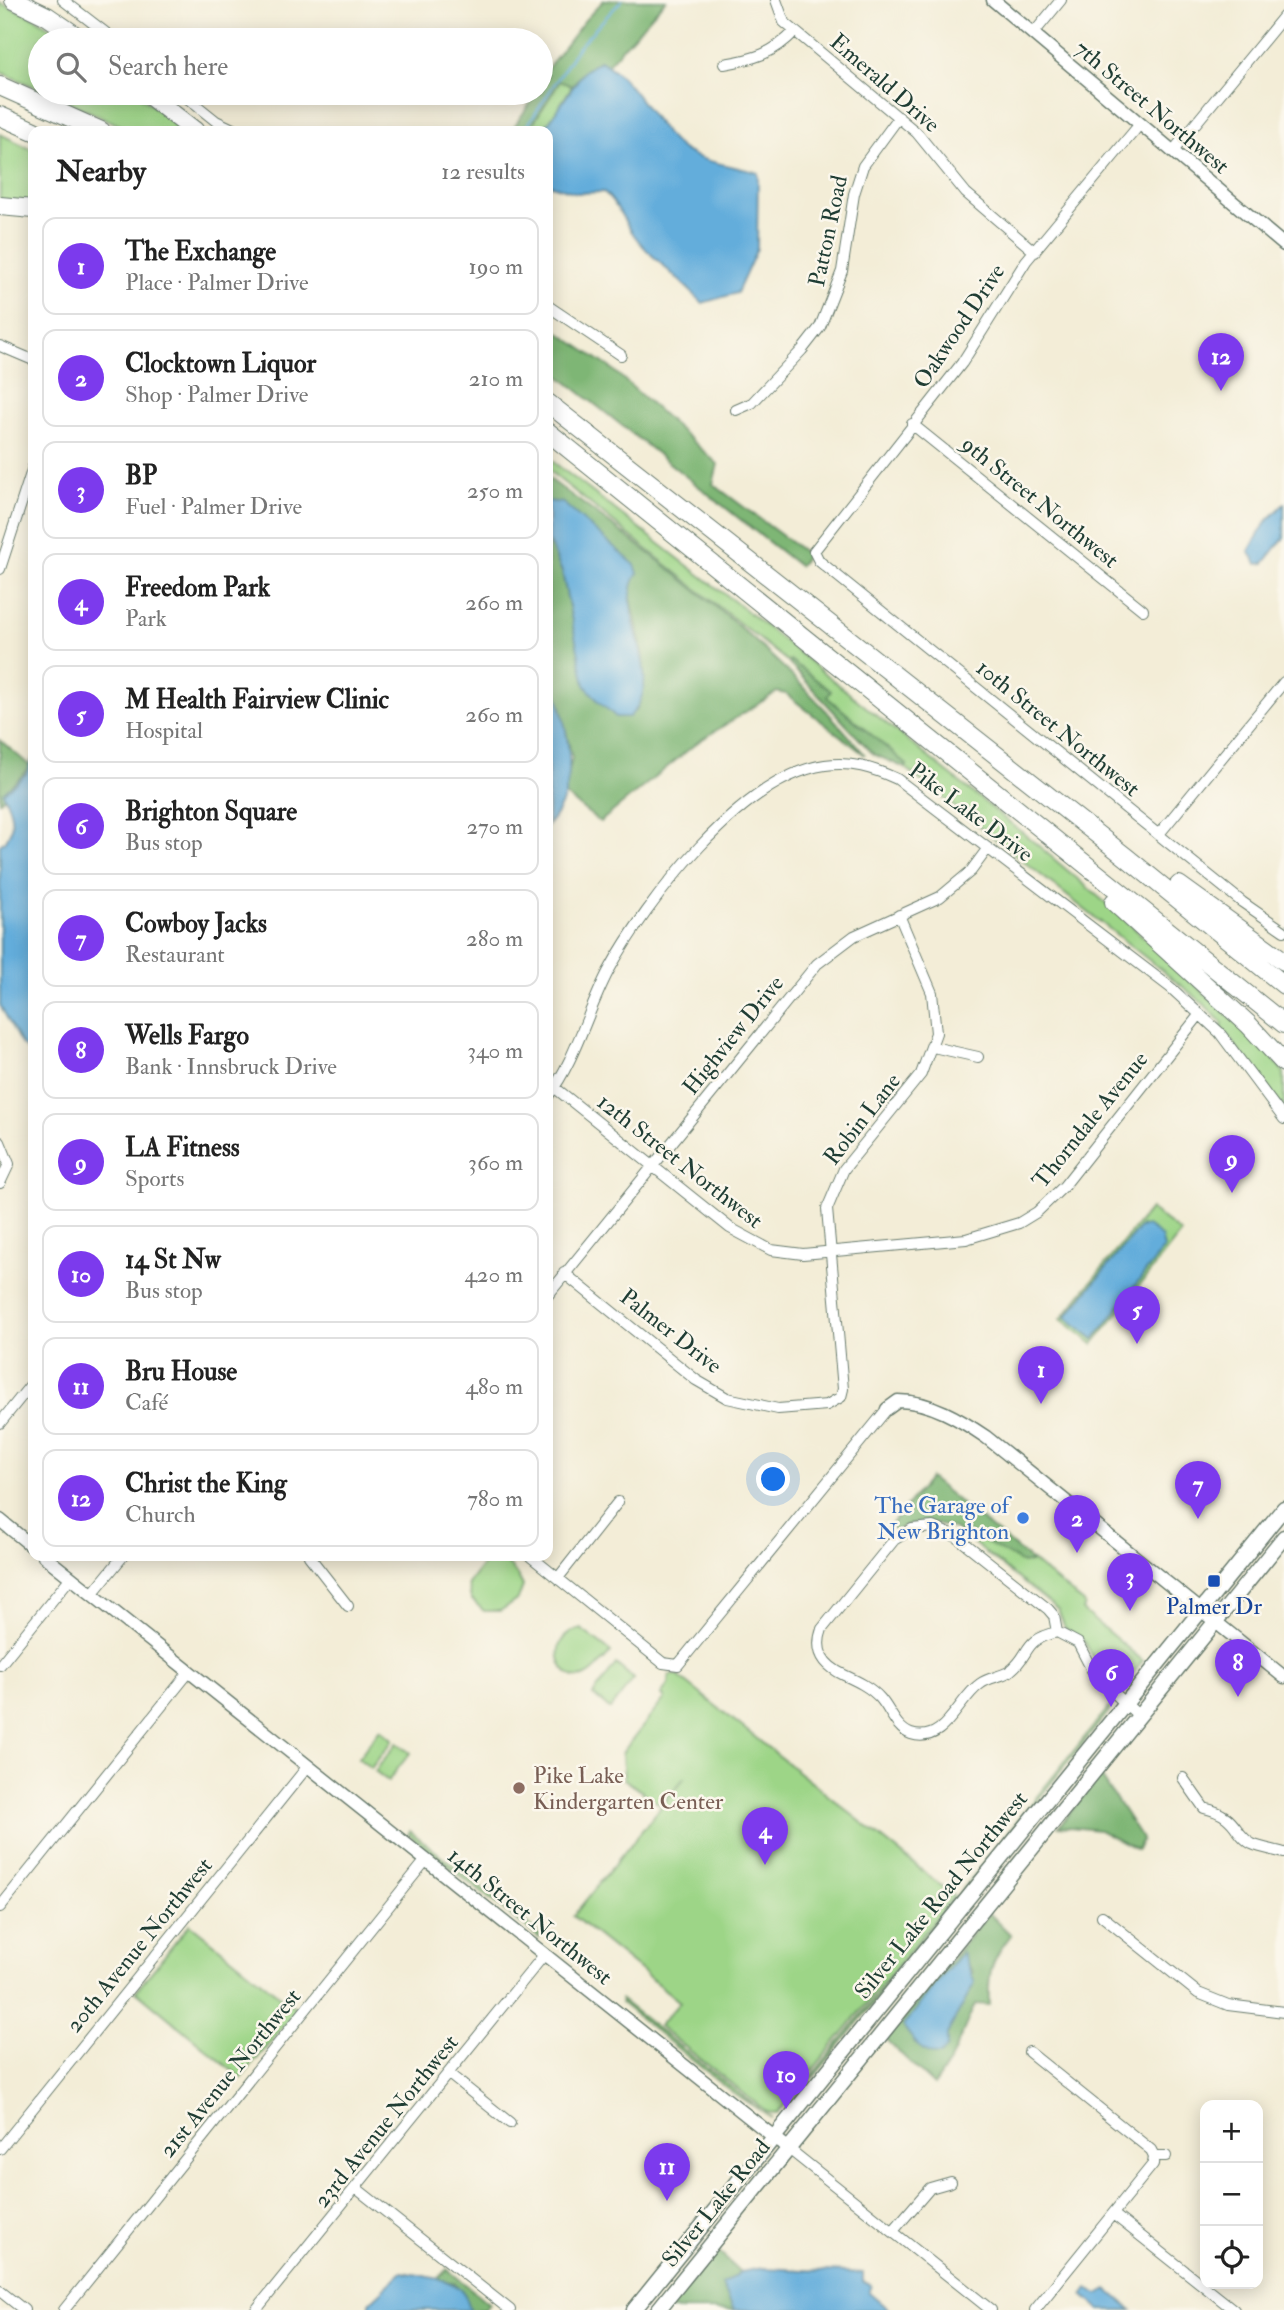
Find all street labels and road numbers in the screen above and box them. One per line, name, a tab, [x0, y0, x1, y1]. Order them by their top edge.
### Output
street label: Emerald Drive	[824, 27, 946, 139]
street label: 7th Street Northwest	[1069, 34, 1235, 180]
street label: Patton Road	[802, 173, 854, 289]
street label: Oakwood Drive	[907, 258, 1011, 394]
street label: 9th Street Northwest	[954, 428, 1125, 574]
street label: 10th Street Northwest	[970, 653, 1146, 803]
street label: Pike Lake Drive	[903, 756, 1039, 868]
street label: Highview Drive	[676, 969, 790, 1101]
street label: Thorndale Avenue	[1026, 1045, 1154, 1194]
street label: Robin Lane	[817, 1067, 907, 1171]
street label: 12th Street Northwest	[591, 1087, 769, 1235]
street label: Palmer Drive	[614, 1282, 728, 1380]
street label: Silver Lake Road Northwest	[848, 1785, 1034, 2005]
street label: 14th Street Northwest	[442, 1841, 618, 1991]
street label: 20th Avenue Northwest	[59, 1851, 219, 2039]
street label: 21st Avenue Northwest	[153, 1983, 307, 2163]
street label: 23rd Avenue Northwest	[307, 2029, 465, 2213]
street label: Silver Lake Road	[655, 2133, 777, 2273]

